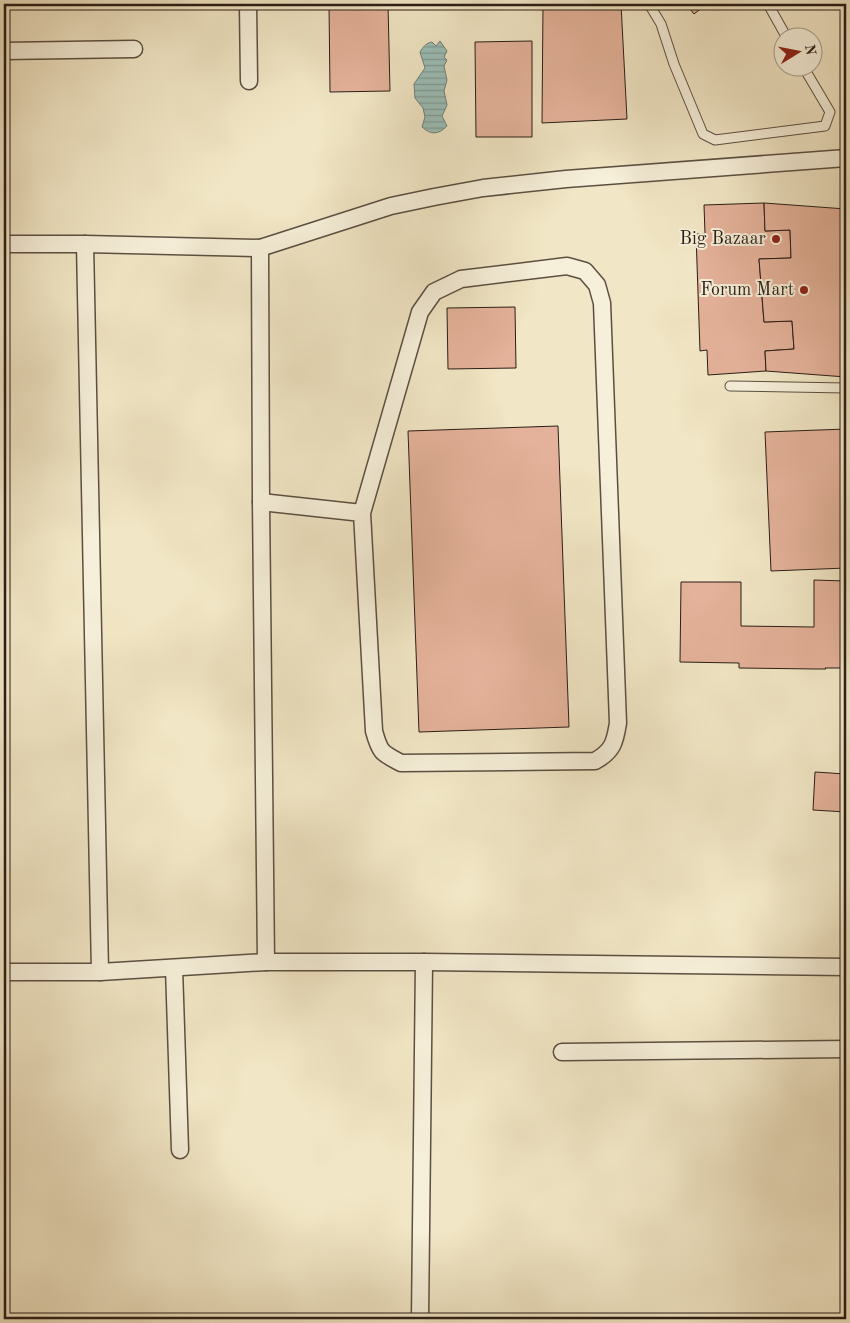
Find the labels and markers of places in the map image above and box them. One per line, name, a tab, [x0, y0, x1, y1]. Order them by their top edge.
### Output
place label: Big Bazaar	[680, 230, 767, 248]
marker: Big Bazaar	[770, 233, 782, 245]
place label: Forum Mart	[700, 281, 794, 299]
marker: Forum Mart	[798, 284, 810, 296]

